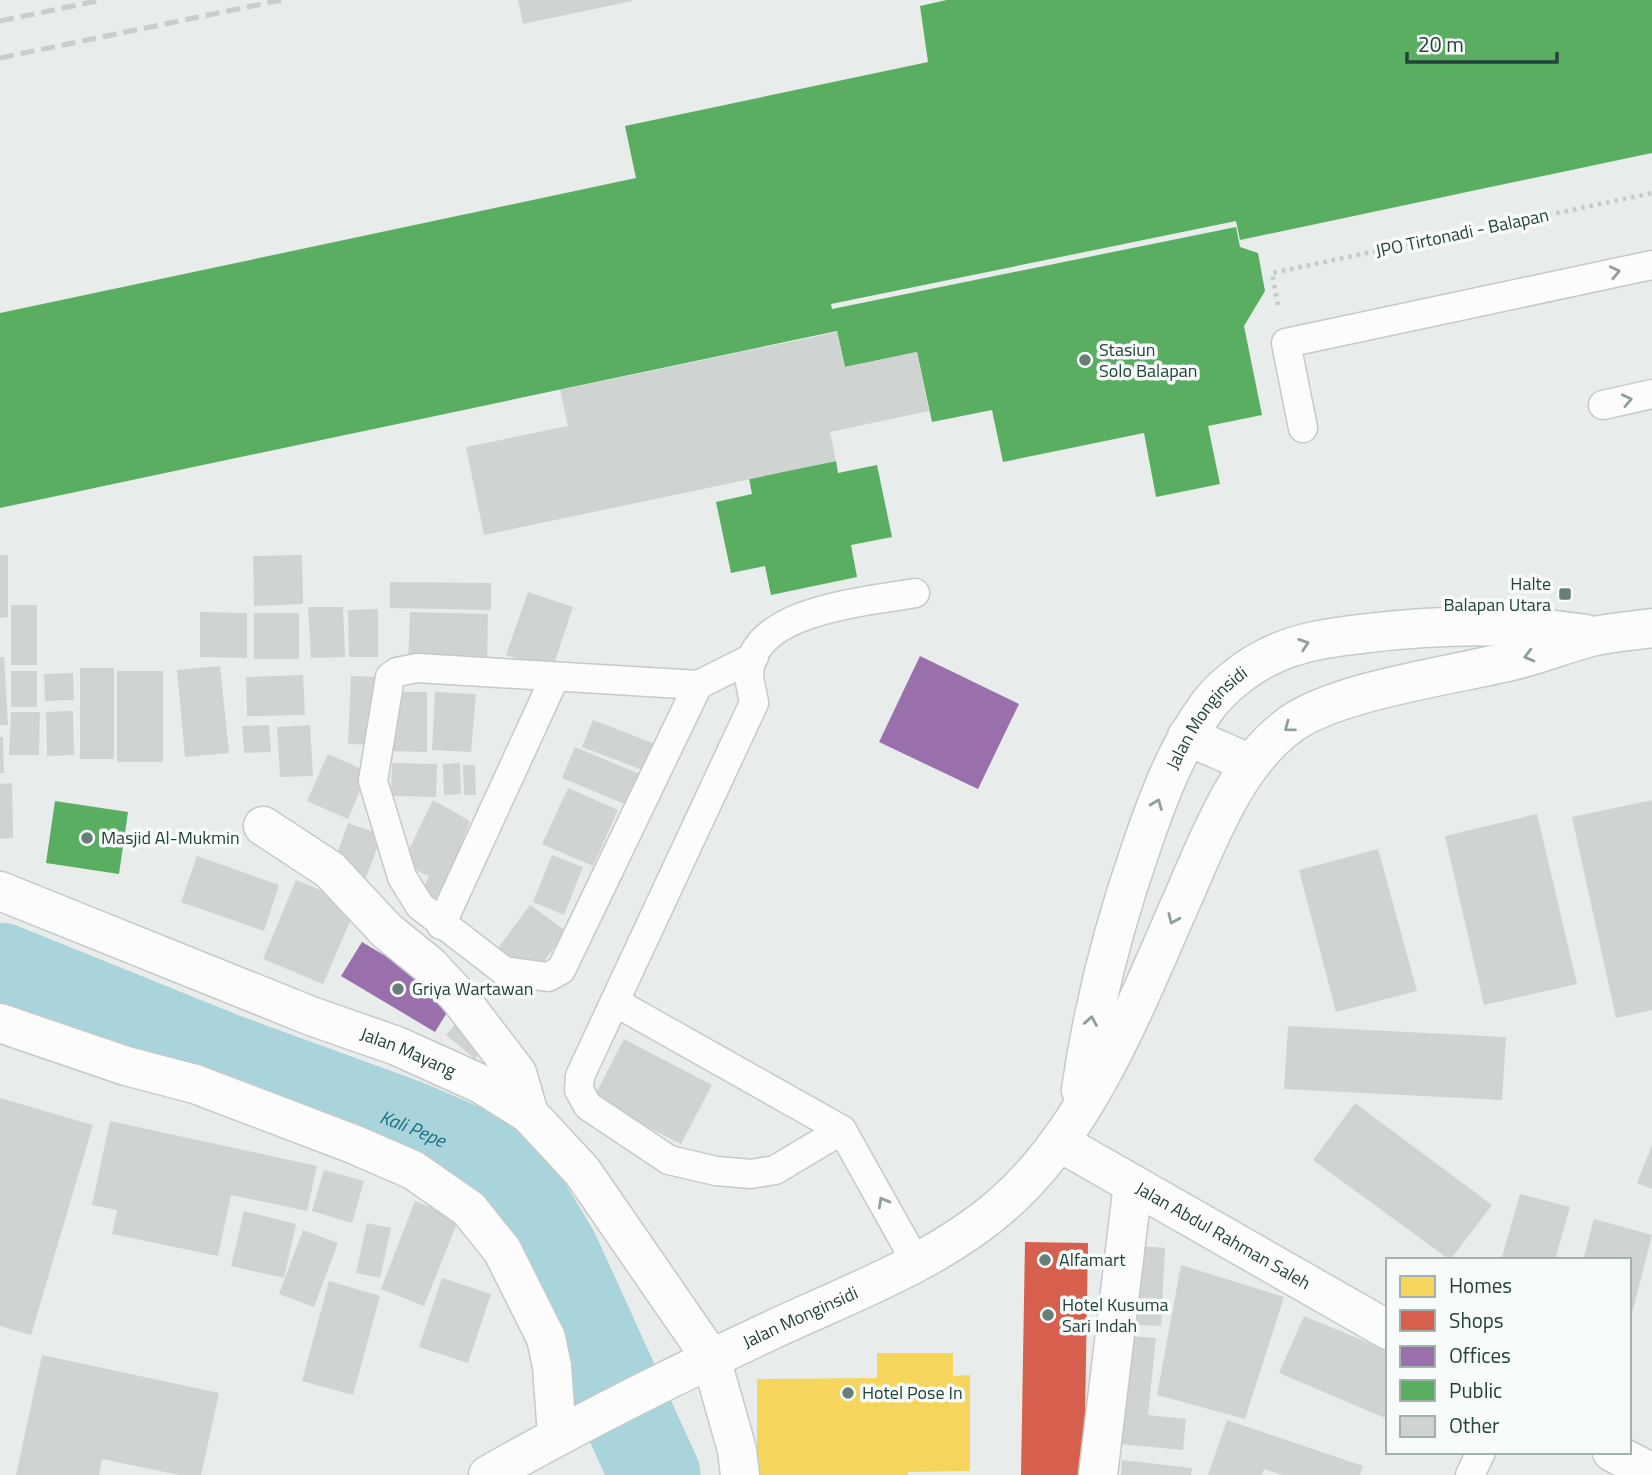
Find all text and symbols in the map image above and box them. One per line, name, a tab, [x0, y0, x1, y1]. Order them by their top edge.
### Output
scale bar	[1407, 21, 1558, 65]
text: 20 m	[1418, 28, 1464, 60]
street label: JPO Tirtonadi - Balapan	[1373, 201, 1551, 264]
one-way arrow	[1609, 266, 1621, 281]
place label: Stasiun Solo Balapan	[1099, 336, 1197, 384]
marker: Stasiun Solo Balapan	[1077, 352, 1093, 368]
one-way arrow	[1621, 393, 1633, 408]
place label: Halte Balapan Utara	[1443, 570, 1551, 618]
marker: Halte Balapan Utara	[1557, 586, 1573, 602]
one-way arrow	[1298, 638, 1310, 652]
one-way arrow	[1524, 648, 1536, 663]
street label: Jalan Monginsidi	[1159, 659, 1253, 774]
one-way arrow	[1285, 719, 1297, 731]
one-way arrow	[1148, 798, 1162, 810]
place label: Masjid Al-Mukmin	[101, 824, 240, 851]
marker: Masjid Al-Mukmin	[79, 830, 95, 846]
one-way arrow	[1167, 912, 1181, 925]
place label: Griya Wartawan	[412, 975, 533, 1002]
marker: Griya Wartawan	[390, 981, 406, 997]
one-way arrow	[1083, 1015, 1098, 1027]
street label: Jalan Mayang	[357, 1020, 461, 1084]
water label: Kali Pepe	[376, 1102, 452, 1155]
street label: Jalan Abdul Rahman Saleh	[1131, 1175, 1316, 1296]
one-way arrow	[878, 1197, 892, 1210]
place label: Alfamart	[1059, 1246, 1126, 1273]
marker: Alfamart	[1037, 1252, 1053, 1268]
legend	[1386, 1258, 1631, 1454]
text: Homes	[1449, 1269, 1512, 1301]
street label: Jalan Monginsidi	[738, 1279, 862, 1355]
place label: Hotel Kusuma Sari Indah	[1062, 1291, 1169, 1339]
text: Shops	[1449, 1304, 1504, 1336]
marker: Hotel Kusuma Sari Indah	[1040, 1307, 1056, 1323]
text: Offices	[1449, 1339, 1511, 1371]
text: Public	[1449, 1374, 1502, 1406]
place label: Hotel Pose In	[862, 1379, 963, 1406]
marker: Hotel Pose In	[840, 1385, 856, 1401]
text: Other	[1449, 1409, 1499, 1441]

